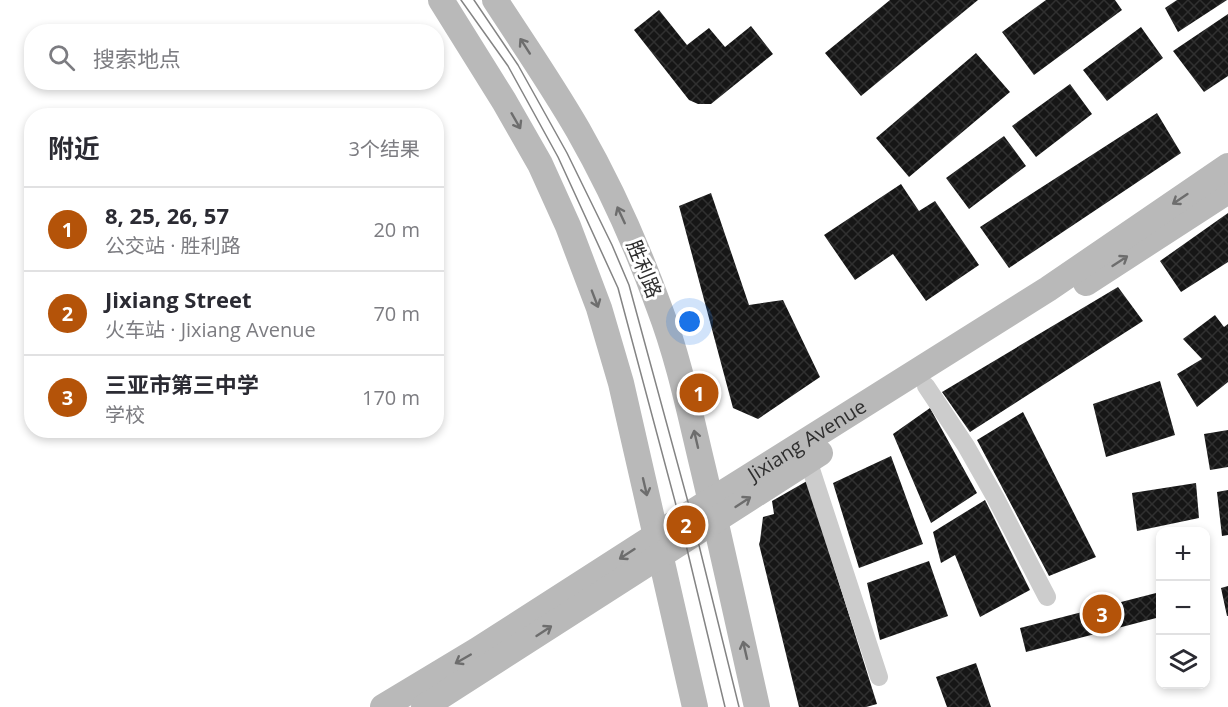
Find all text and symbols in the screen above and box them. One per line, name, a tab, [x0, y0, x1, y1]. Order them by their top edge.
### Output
search box	[24, 24, 444, 90]
one-way arrow	[519, 38, 531, 55]
icon: search	[45, 41, 78, 74]
text: 搜索地点	[93, 43, 181, 73]
one-way arrow	[510, 112, 522, 129]
text: 附近	[48, 130, 100, 166]
text: 3个结果	[349, 135, 420, 162]
one-way arrow	[1172, 193, 1188, 205]
text: 8, 25, 26, 57	[105, 200, 229, 230]
one-way arrow	[615, 207, 627, 225]
text: 1	[62, 216, 73, 243]
text: 20 m	[373, 216, 420, 243]
text: 公交站 · 胜利路	[105, 232, 241, 259]
street label: 胜利路	[621, 236, 668, 302]
one-way arrow	[1111, 255, 1128, 267]
text: Jixiang Street	[105, 284, 252, 314]
one-way arrow	[591, 289, 602, 308]
text: 2	[62, 300, 73, 327]
text: 70 m	[373, 300, 420, 327]
your location	[675, 307, 704, 336]
text: 火车站 · Jixiang Avenue	[105, 316, 316, 343]
text: 三亚市第三中学	[105, 369, 259, 399]
pin: 1	[680, 370, 718, 416]
text: 3	[62, 384, 73, 411]
text: 170 m	[362, 384, 420, 411]
street label: Jixiang Avenue	[741, 392, 871, 488]
text: 学校	[105, 401, 145, 428]
one-way arrow	[690, 430, 702, 449]
one-way arrow	[639, 478, 651, 497]
one-way arrow	[735, 496, 752, 509]
pin: 2	[666, 502, 706, 548]
map controls	[1156, 527, 1210, 689]
button: +	[1156, 527, 1210, 581]
one-way arrow	[619, 548, 636, 561]
button: −	[1156, 581, 1210, 635]
pin: 3	[1082, 592, 1122, 636]
one-way arrow	[535, 624, 552, 636]
button: layers	[1156, 635, 1210, 689]
one-way arrow	[738, 641, 750, 660]
one-way arrow	[455, 653, 472, 665]

